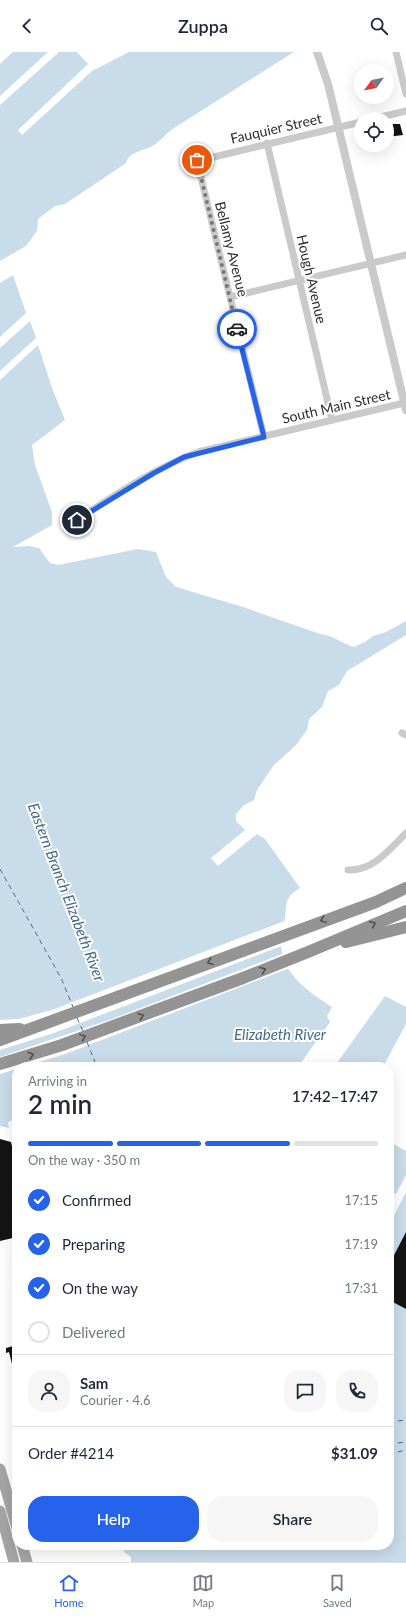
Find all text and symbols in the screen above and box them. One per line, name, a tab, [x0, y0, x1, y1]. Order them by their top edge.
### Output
icon: back	[16, 15, 38, 37]
text: Zuppa	[178, 15, 228, 37]
icon: search	[368, 15, 390, 37]
north arrow	[354, 64, 394, 104]
map controls	[354, 64, 394, 152]
street label: Fauquier Street	[229, 109, 323, 147]
button: locate	[354, 112, 394, 152]
pin	[180, 143, 214, 177]
icon: bag	[186, 149, 208, 171]
street label: Bellamy Avenue	[212, 200, 252, 298]
street label: Hough Avenue	[294, 233, 330, 325]
courier	[217, 309, 257, 349]
icon: car	[226, 318, 248, 340]
street label: South Main Street	[280, 385, 392, 427]
pin	[60, 503, 94, 537]
icon: home	[66, 509, 88, 531]
water label: Eastern Branch Elizabeth River	[25, 800, 110, 985]
one-way arrow	[319, 916, 326, 924]
one-way arrow	[369, 921, 377, 929]
one-way arrow	[206, 957, 213, 966]
one-way arrow	[259, 966, 266, 974]
one-way arrow	[137, 1012, 144, 1020]
water label: Elizabeth River	[234, 1025, 327, 1043]
one-way arrow	[80, 1033, 87, 1042]
one-way arrow	[28, 1051, 35, 1060]
text: Arriving in	[28, 1073, 87, 1089]
text: 17:42–17:47	[292, 1087, 378, 1105]
text: 2 min	[28, 1088, 92, 1120]
text: On the way · 350 m	[28, 1152, 140, 1168]
icon: check	[28, 1189, 50, 1211]
text: Confirmed	[62, 1191, 131, 1209]
text: 17:15	[345, 1192, 378, 1208]
icon: check	[28, 1233, 50, 1255]
text: Preparing	[62, 1235, 125, 1253]
text: 17:19	[345, 1236, 378, 1252]
icon: check	[28, 1277, 50, 1299]
text: On the way	[62, 1279, 138, 1297]
text: 17:31	[345, 1280, 378, 1296]
text: Delivered	[62, 1323, 125, 1341]
button: person	[28, 1370, 70, 1412]
button: chat	[284, 1370, 326, 1412]
button: phone	[336, 1370, 378, 1412]
text: Sam	[80, 1374, 108, 1392]
text: Courier · 4.6	[80, 1392, 151, 1408]
text: Order #4214	[28, 1444, 114, 1462]
text: $31.09	[331, 1444, 378, 1462]
button: Help	[28, 1496, 199, 1542]
button: Share	[207, 1496, 378, 1542]
tab: Home	[54, 1572, 84, 1609]
tab: Map	[192, 1572, 214, 1609]
tab: Saved	[323, 1572, 352, 1609]

